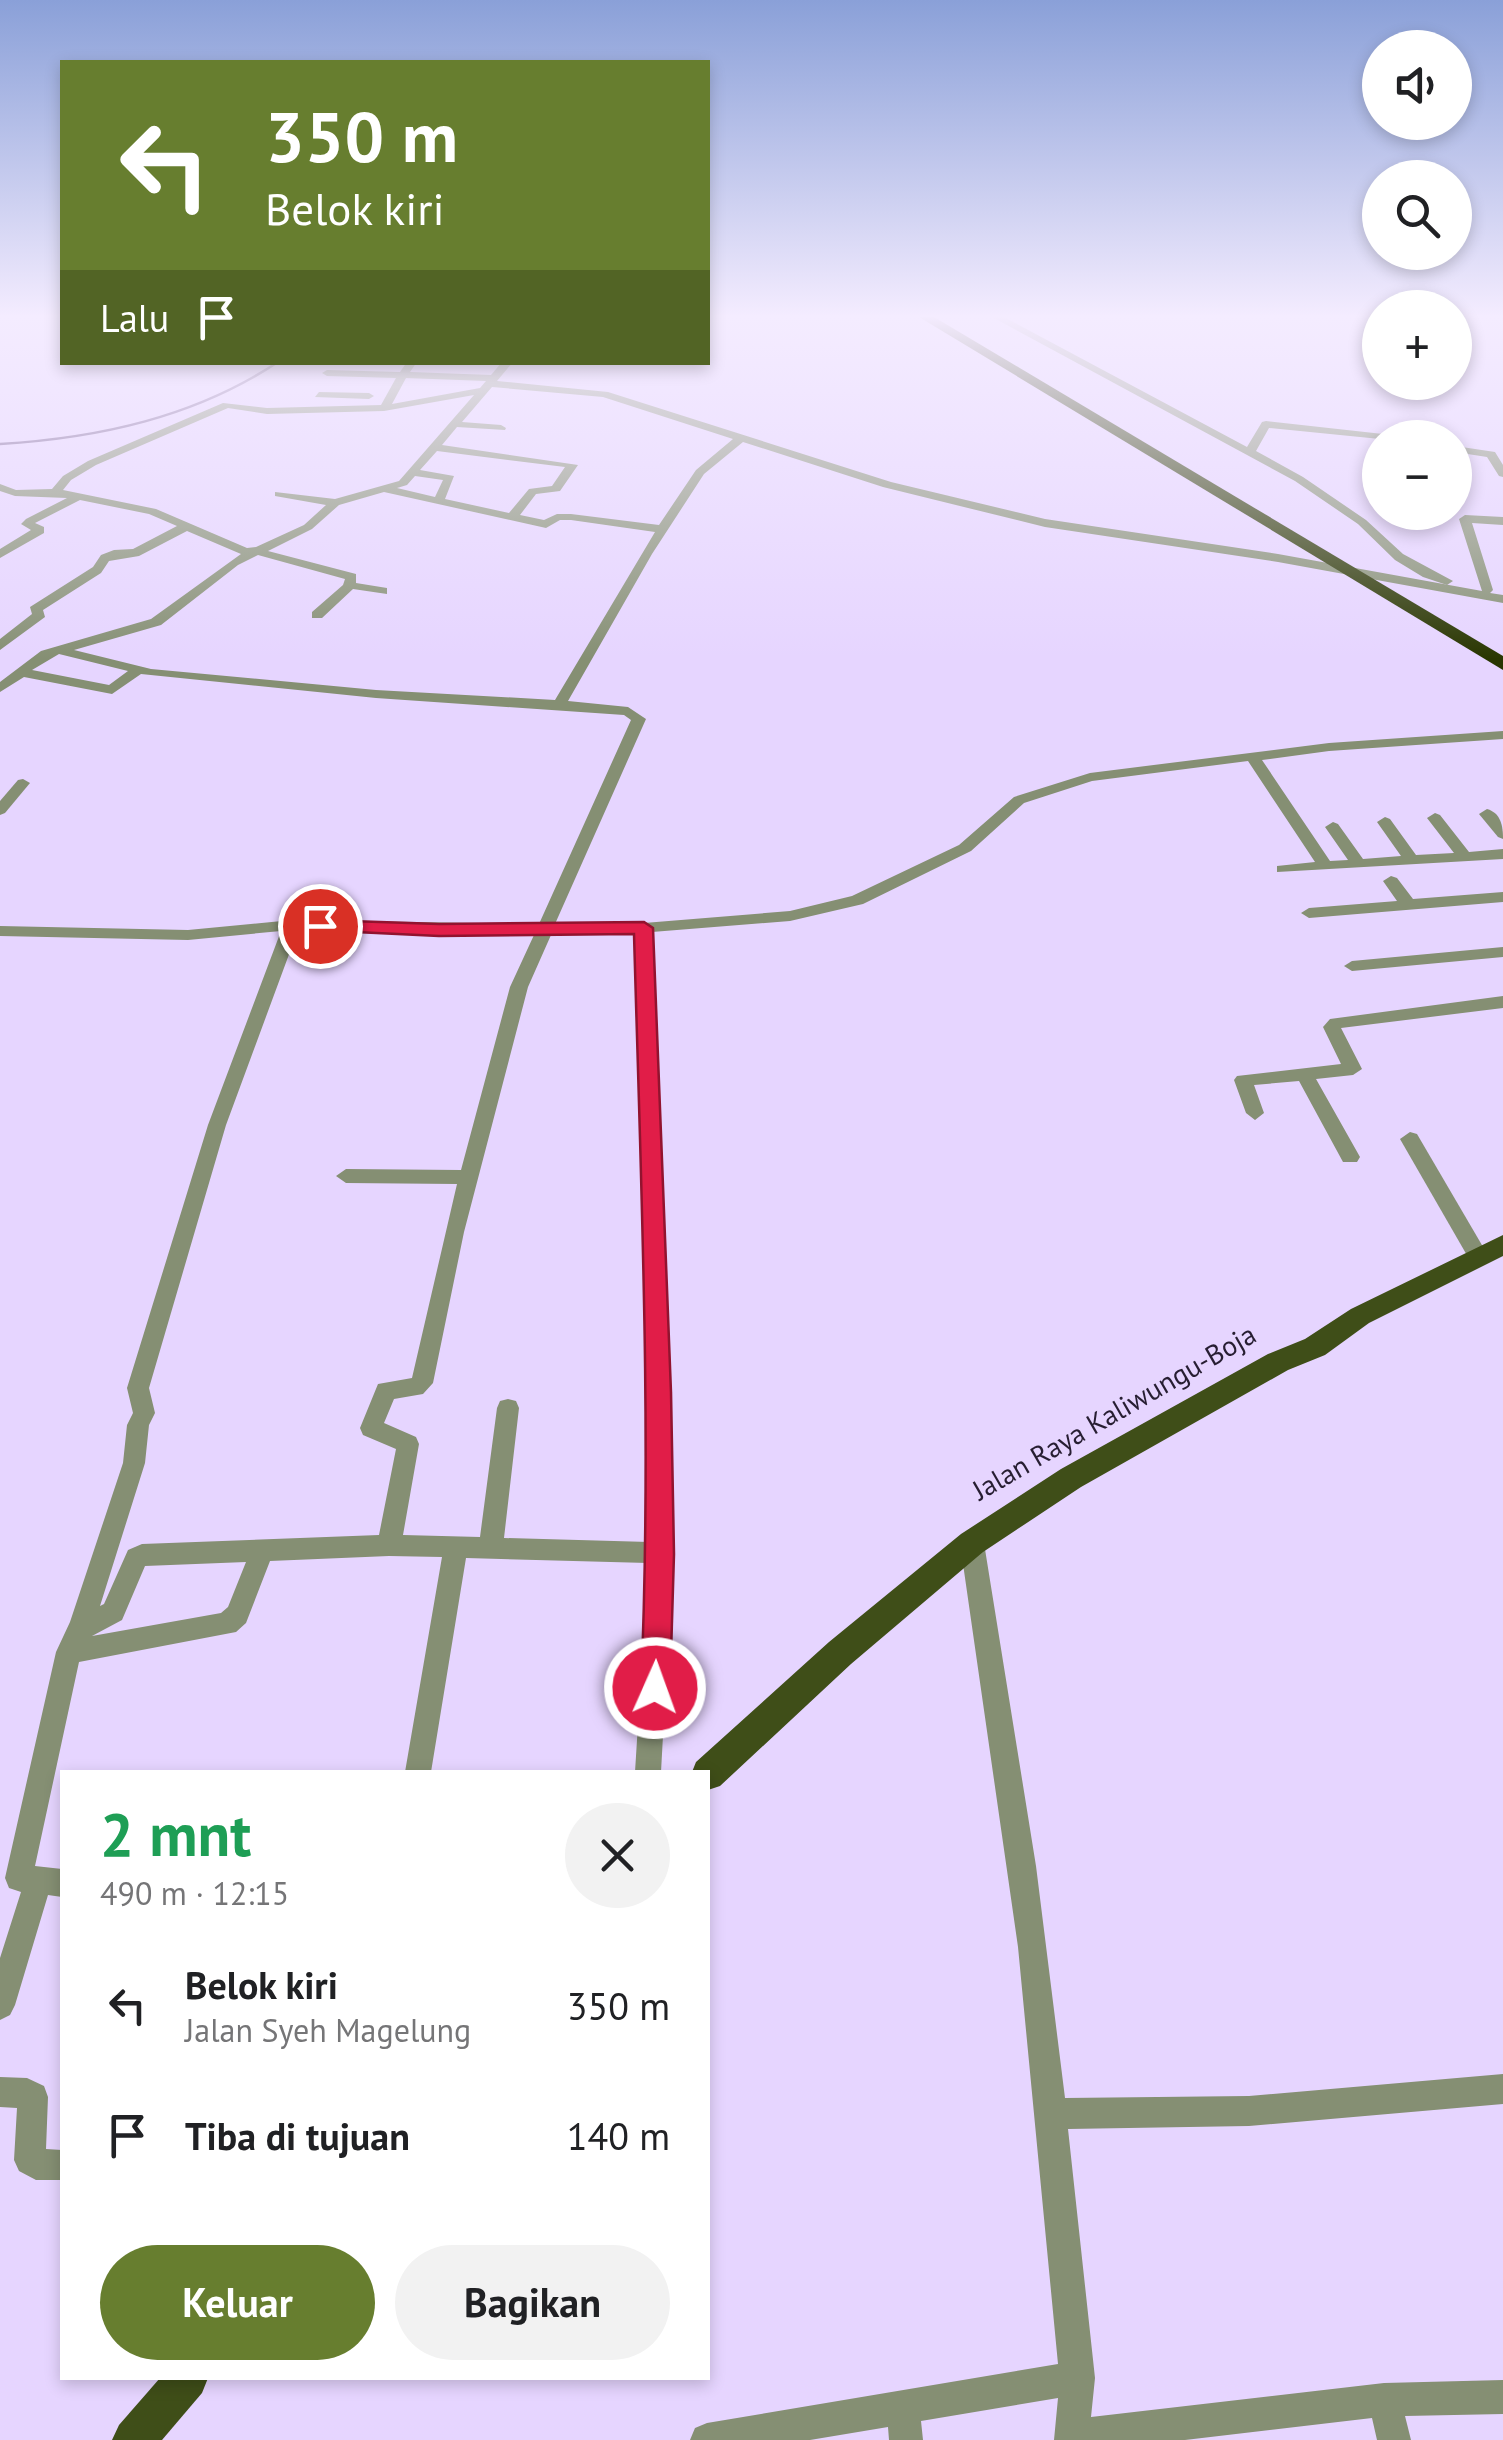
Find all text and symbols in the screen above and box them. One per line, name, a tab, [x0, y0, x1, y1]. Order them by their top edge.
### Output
map controls	[1362, 30, 1472, 530]
button: sound	[1362, 30, 1472, 140]
text: 350 m	[265, 91, 458, 181]
icon: left	[100, 100, 230, 230]
button: search	[1362, 160, 1472, 270]
text: Belok kiri	[265, 179, 445, 237]
icon: arrive	[189, 290, 244, 345]
button: +	[1362, 290, 1472, 400]
text: Lalu	[100, 293, 169, 342]
button: −	[1362, 420, 1472, 530]
pin	[278, 884, 363, 969]
icon: arrive	[293, 899, 348, 954]
street label: Jalan Raya Kaliwungu-Boja	[964, 1315, 1262, 1508]
position arrow	[603, 1636, 707, 1740]
text: 2 mnt	[100, 1795, 251, 1873]
button: close	[565, 1803, 670, 1908]
text: 490 m · 12:15	[100, 1872, 289, 1914]
text: Belok kiri	[185, 1960, 338, 2009]
icon: left	[100, 1978, 155, 2033]
text: 350 m	[567, 1981, 670, 2030]
text: Jalan Syeh Magelung	[185, 2009, 471, 2051]
icon: arrive	[100, 2108, 155, 2163]
text: Tiba di tujuan	[185, 2111, 410, 2160]
text: 140 m	[567, 2111, 670, 2160]
button: Keluar	[100, 2245, 375, 2360]
button: Bagikan	[395, 2245, 670, 2360]

